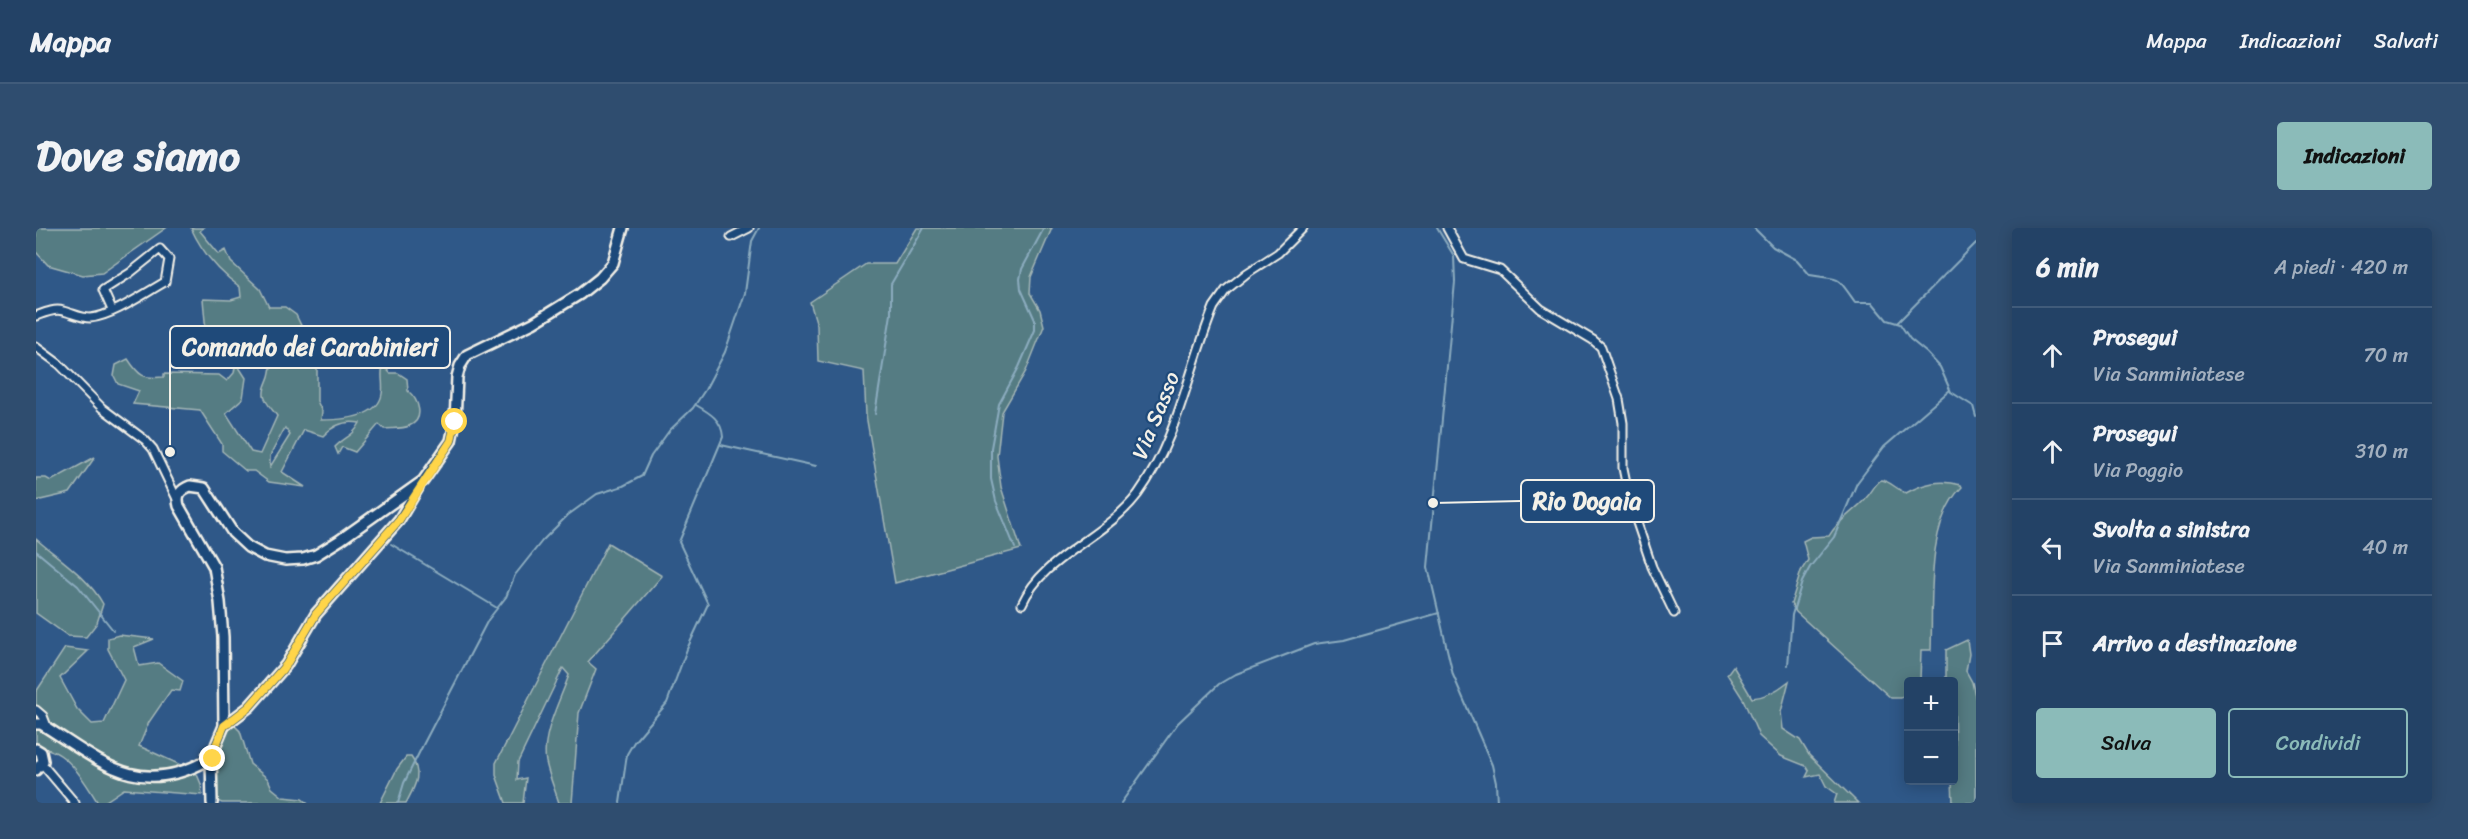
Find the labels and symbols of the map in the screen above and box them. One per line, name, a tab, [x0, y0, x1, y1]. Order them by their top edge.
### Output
callout: Comando dei Carabinieri	[170, 326, 450, 368]
text: Comando dei Carabinieri	[181, 326, 439, 368]
street label: Via Sasso	[1120, 365, 1191, 465]
route start	[441, 408, 467, 434]
callout: Rio Dogaia	[1521, 480, 1654, 522]
text: Rio Dogaia	[1532, 480, 1642, 522]
route end	[199, 745, 225, 771]

